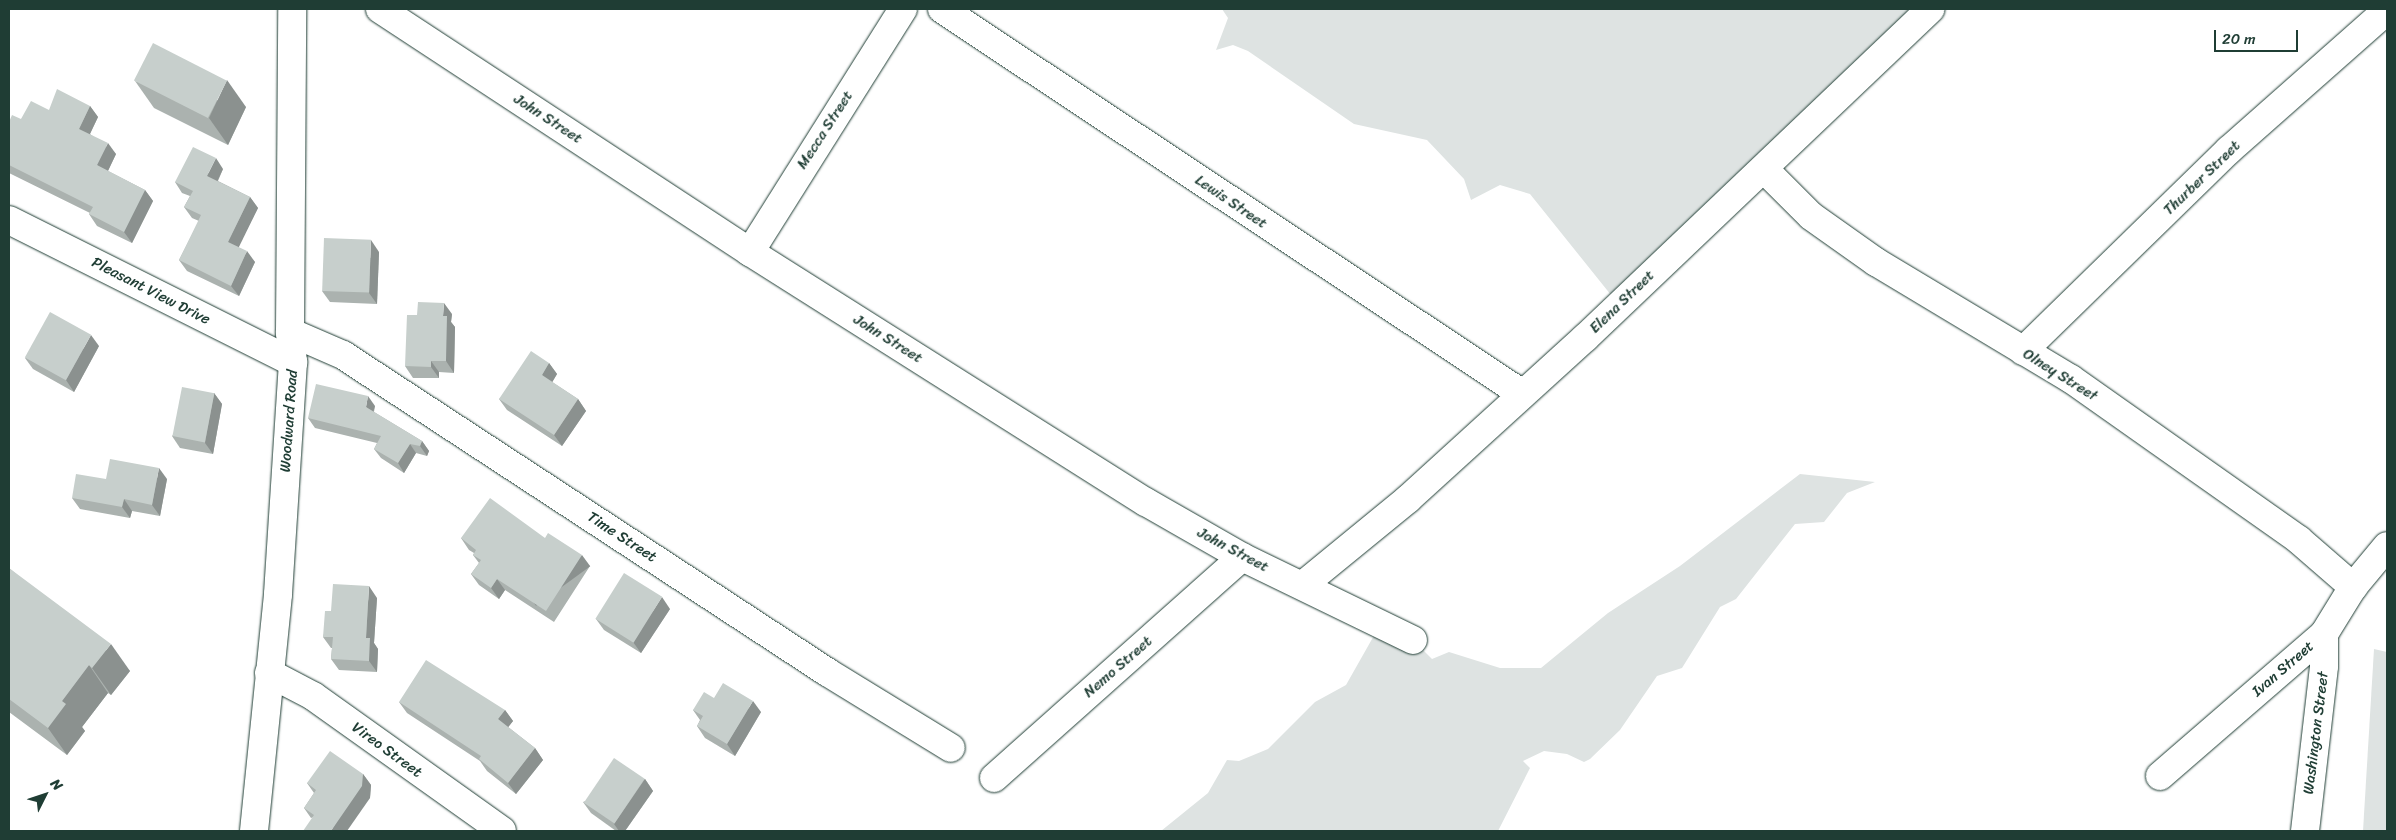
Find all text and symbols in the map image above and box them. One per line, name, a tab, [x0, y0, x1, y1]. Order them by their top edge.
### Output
scale bar	[2216, 20, 2300, 52]
text: 20 m	[2222, 26, 2256, 52]
street label: Mecca Street	[793, 87, 857, 173]
street label: John Street	[510, 90, 586, 148]
street label: Thurber Street	[2160, 137, 2244, 219]
street label: Lewis Street	[1191, 171, 1271, 233]
street label: Pleasant View Drive	[89, 253, 213, 329]
street label: Elena Street	[1586, 267, 1658, 337]
street label: John Street	[850, 311, 926, 367]
street label: Olney Street	[2019, 345, 2101, 405]
street label: Woodward Road	[276, 369, 302, 473]
street label: Time Street	[584, 508, 660, 566]
street label: John Street	[1194, 524, 1272, 576]
street label: Nemo Street	[1080, 632, 1156, 702]
street label: Ivan Street	[2248, 637, 2318, 701]
street label: Washington Street	[2300, 671, 2332, 795]
street label: Vireo Street	[349, 719, 425, 781]
north arrow	[20, 770, 70, 820]
text: N	[44, 773, 69, 797]

